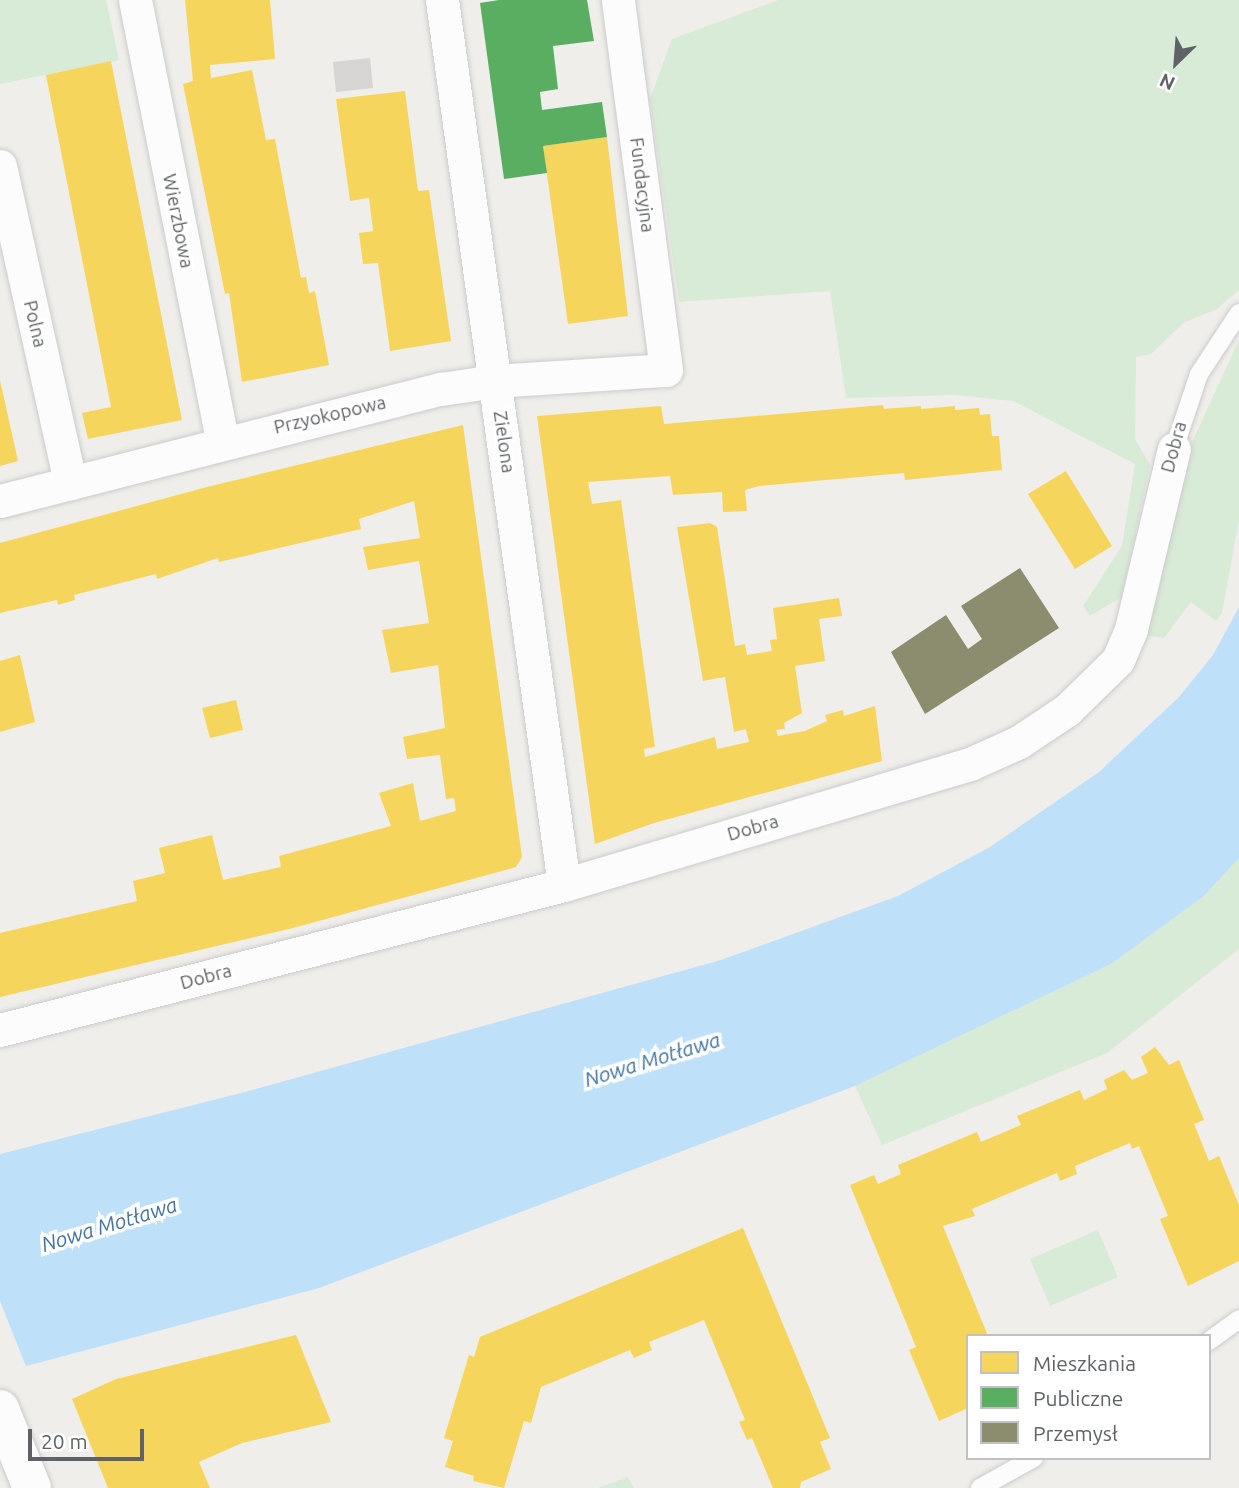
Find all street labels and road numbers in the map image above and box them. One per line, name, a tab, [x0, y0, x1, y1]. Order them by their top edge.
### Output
street label: Fundacyjna	[625, 136, 659, 234]
street label: Wierzbowa	[158, 172, 198, 270]
street label: Polna	[19, 298, 51, 350]
street label: Przyokopowa	[272, 391, 388, 439]
street label: Zielona	[488, 409, 520, 475]
street label: Dobra	[1156, 419, 1192, 475]
street label: Dobra	[725, 810, 781, 846]
street label: Dobra	[178, 959, 234, 995]

